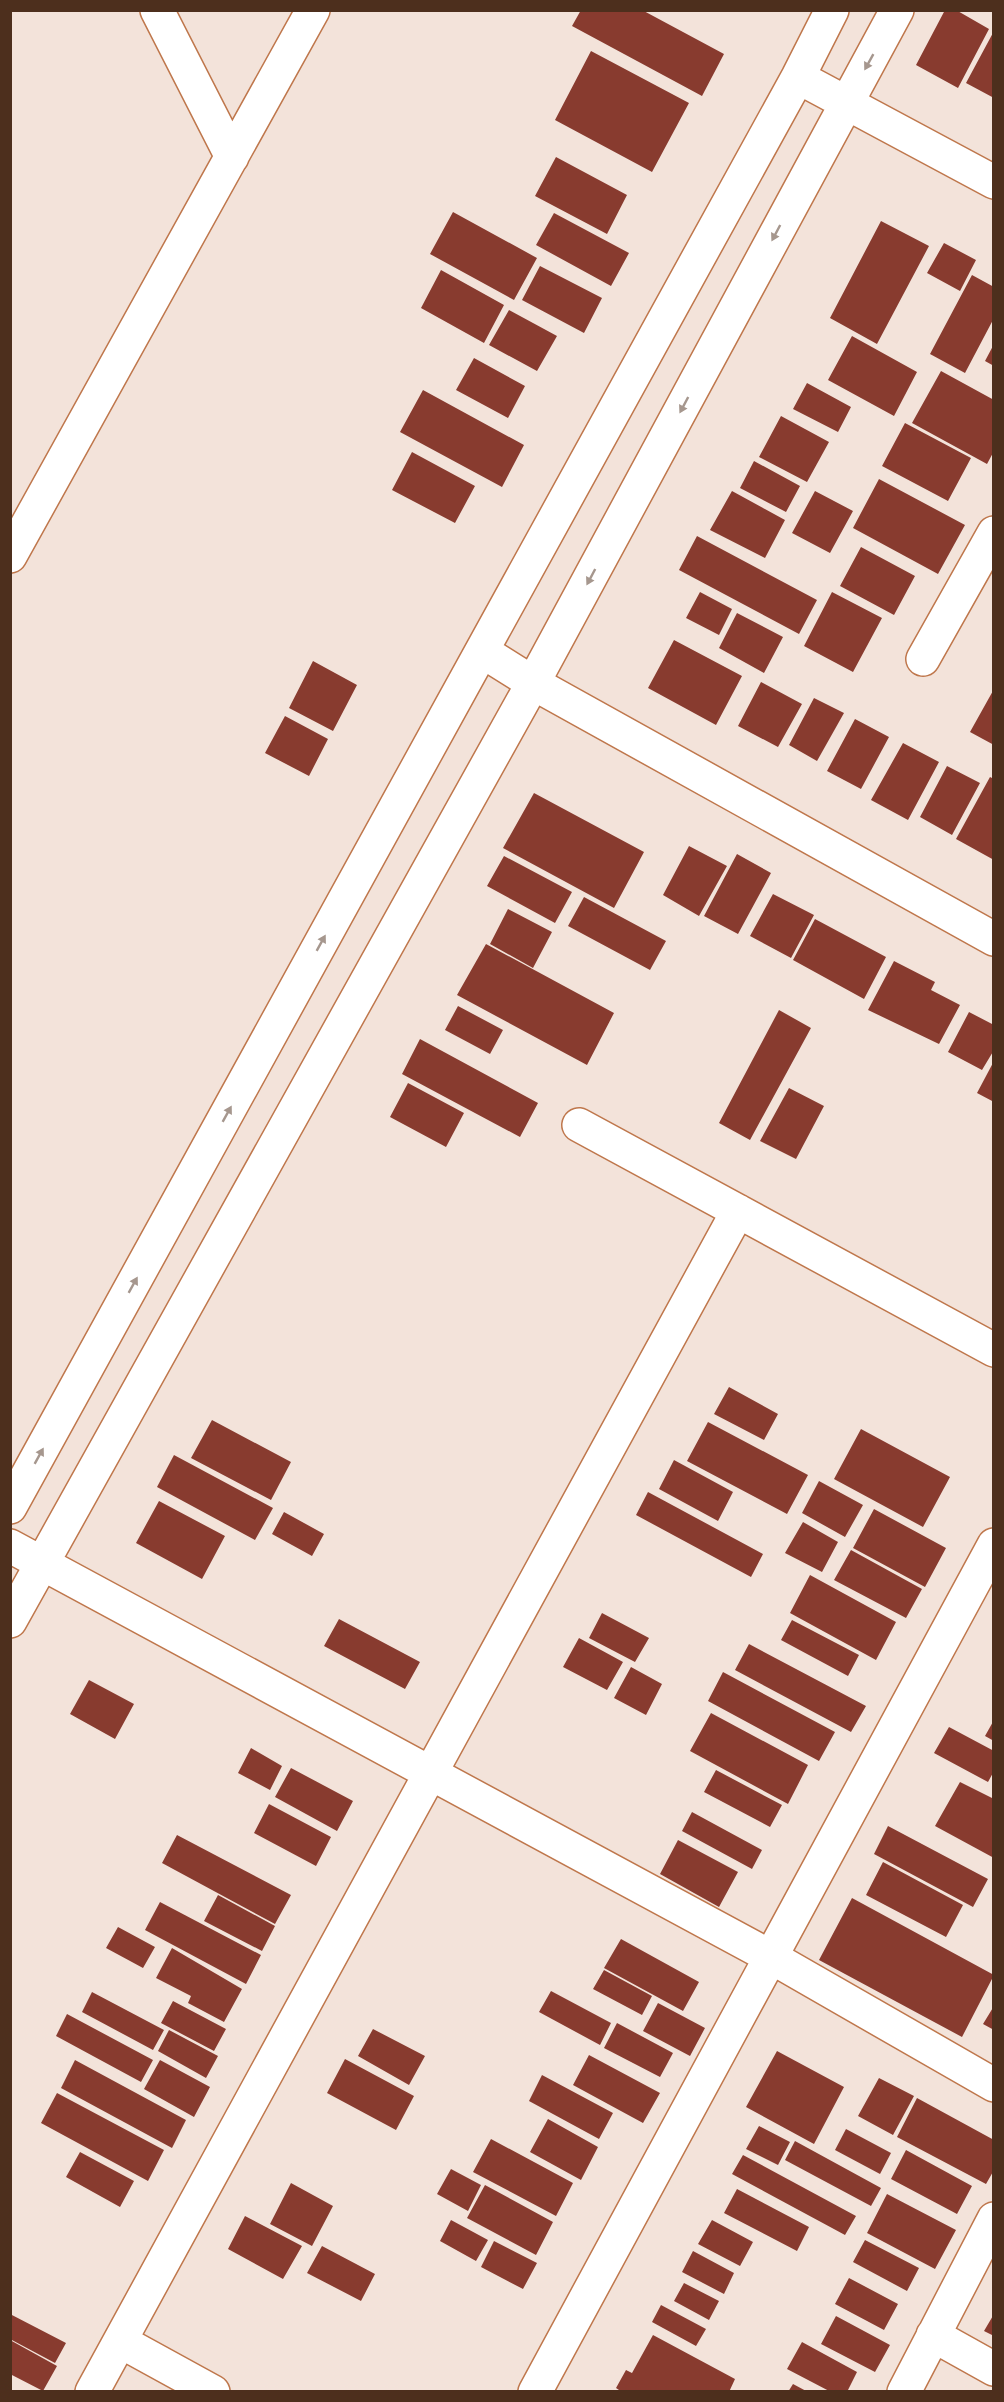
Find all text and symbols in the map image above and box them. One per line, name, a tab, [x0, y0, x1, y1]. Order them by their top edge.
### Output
one-way arrow	[864, 54, 874, 71]
one-way arrow	[771, 225, 781, 242]
one-way arrow	[679, 397, 689, 414]
one-way arrow	[586, 568, 596, 585]
one-way arrow	[316, 935, 326, 952]
one-way arrow	[222, 1105, 232, 1122]
one-way arrow	[128, 1276, 138, 1293]
one-way arrow	[34, 1447, 44, 1464]

